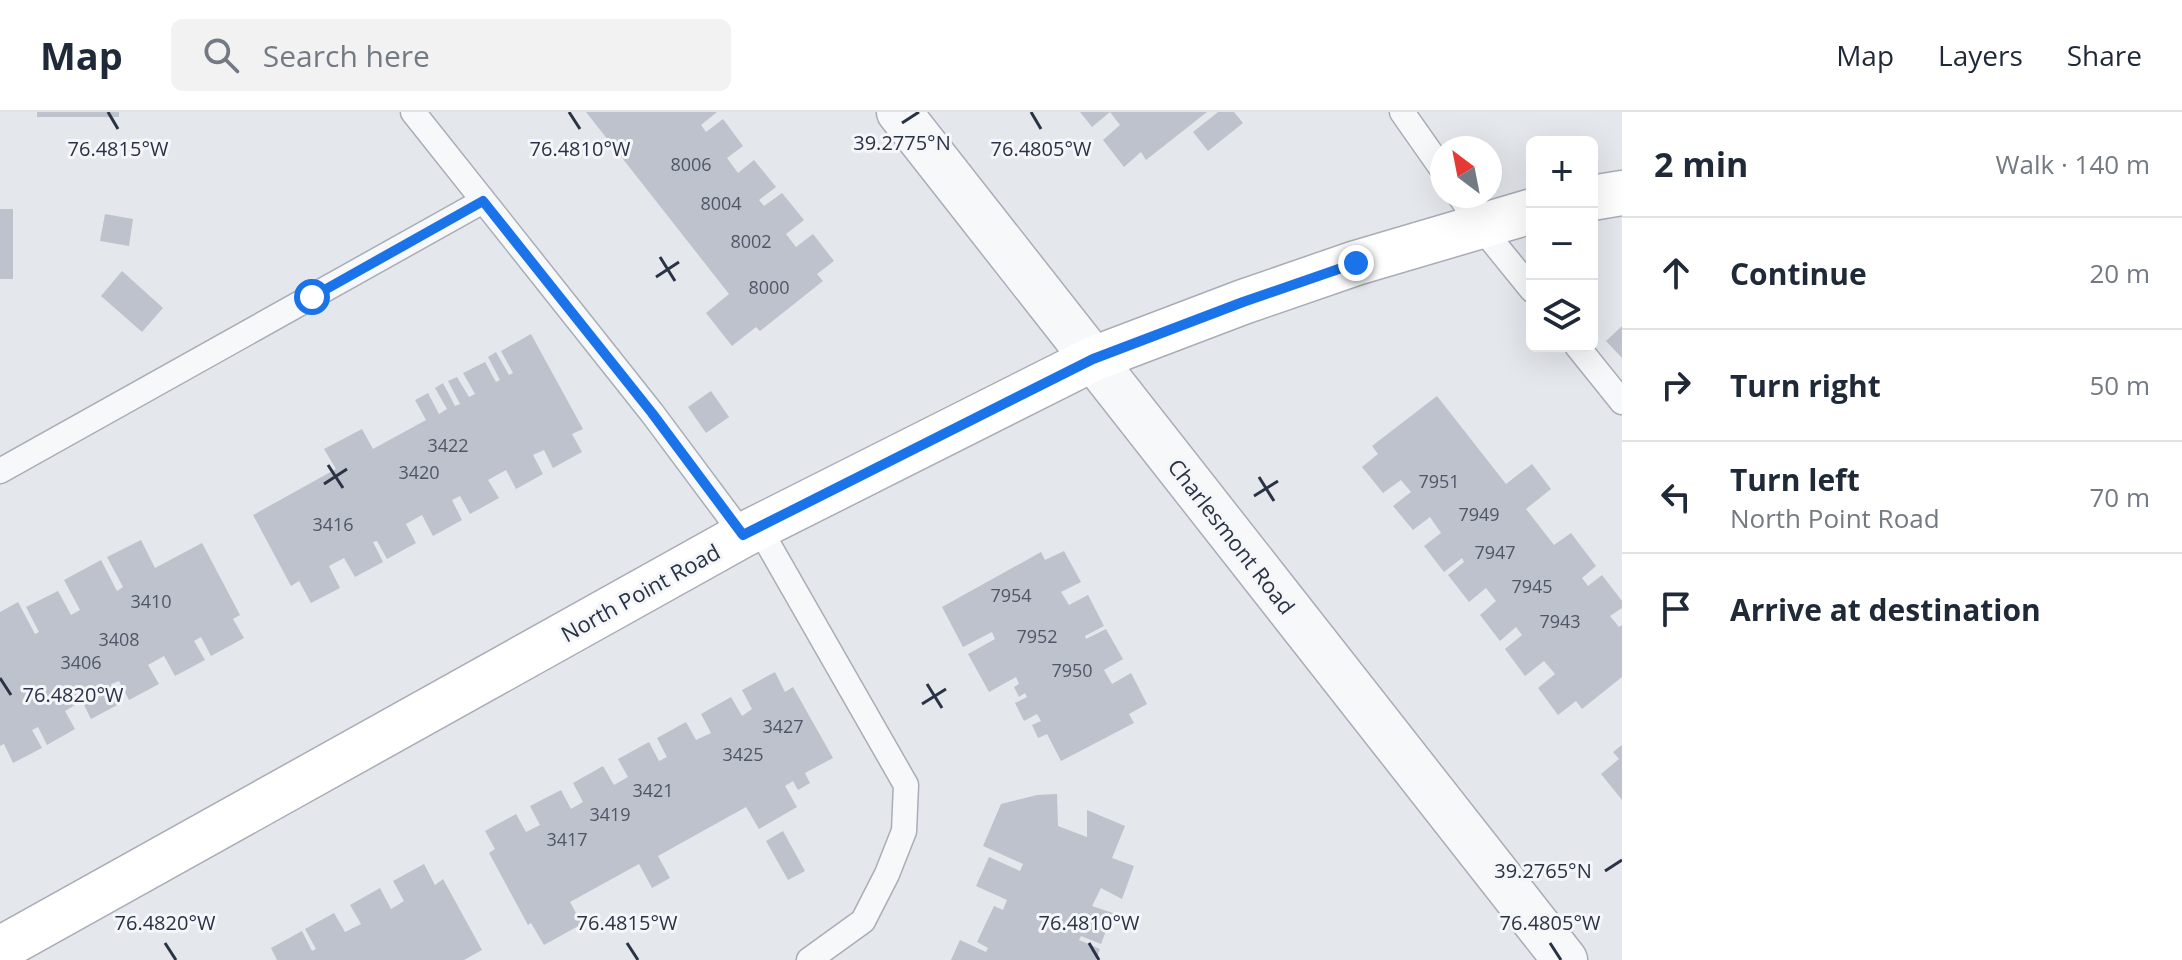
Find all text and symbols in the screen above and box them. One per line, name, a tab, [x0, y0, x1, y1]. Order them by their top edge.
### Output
search box	[171, 19, 731, 91]
text: Map	[40, 29, 123, 81]
icon: search	[199, 33, 243, 77]
text: Search here	[263, 35, 430, 76]
text: Map	[1836, 36, 1894, 74]
text: Layers	[1938, 36, 2023, 74]
text: Share	[2067, 36, 2142, 74]
text: 39.2775°N	[853, 129, 951, 156]
text: 76.4815°W	[68, 135, 169, 162]
text: 76.4810°W	[530, 135, 631, 162]
text: 76.4805°W	[991, 135, 1092, 162]
north arrow	[1430, 136, 1502, 208]
map controls	[1526, 136, 1598, 352]
button: +	[1526, 136, 1598, 208]
text: 2 min	[1654, 141, 1748, 187]
text: Walk · 140 m	[1996, 146, 2150, 182]
house number: 8006	[670, 152, 712, 176]
house number: 8004	[700, 191, 742, 215]
button: −	[1526, 208, 1598, 280]
house number: 8002	[730, 229, 772, 253]
route end	[1338, 245, 1374, 281]
icon: ahead	[1654, 251, 1698, 295]
text: Continue	[1730, 253, 1867, 294]
text: 20 m	[2089, 255, 2150, 291]
house number: 8000	[748, 275, 790, 299]
route start	[294, 279, 330, 315]
button: layers	[1526, 280, 1598, 352]
icon: right	[1654, 363, 1698, 407]
text: Turn right	[1730, 365, 1881, 406]
text: 50 m	[2089, 367, 2150, 403]
house number: 3422	[427, 433, 469, 457]
street label: Charlesmont Road	[1162, 452, 1302, 620]
text: Turn left	[1730, 459, 1860, 500]
house number: 3420	[398, 460, 440, 484]
house number: 7951	[1418, 469, 1460, 493]
icon: left	[1654, 475, 1698, 519]
text: 70 m	[2089, 479, 2150, 515]
text: North Point Road	[1730, 500, 1940, 536]
house number: 7949	[1458, 502, 1500, 526]
house number: 3416	[312, 512, 354, 536]
street label: North Point Road	[555, 536, 725, 648]
house number: 7947	[1474, 540, 1516, 564]
house number: 7945	[1511, 574, 1553, 598]
house number: 7954	[990, 583, 1032, 607]
icon: arrive	[1654, 587, 1698, 631]
house number: 3410	[130, 589, 172, 613]
text: Arrive at destination	[1730, 589, 2041, 630]
house number: 7943	[1539, 609, 1581, 633]
house number: 7952	[1016, 624, 1058, 648]
house number: 3408	[98, 627, 140, 651]
house number: 3406	[60, 650, 102, 674]
house number: 7950	[1051, 658, 1093, 682]
text: 76.4820°W	[23, 681, 124, 708]
house number: 3427	[762, 714, 804, 738]
house number: 3425	[722, 742, 764, 766]
house number: 3421	[632, 778, 674, 802]
house number: 3419	[589, 802, 631, 826]
house number: 3417	[546, 827, 588, 851]
text: 39.2765°N	[1494, 857, 1592, 884]
text: 76.4820°W	[115, 909, 216, 936]
text: 76.4815°W	[577, 909, 678, 936]
text: 76.4810°W	[1039, 909, 1140, 936]
text: 76.4805°W	[1500, 909, 1601, 936]

